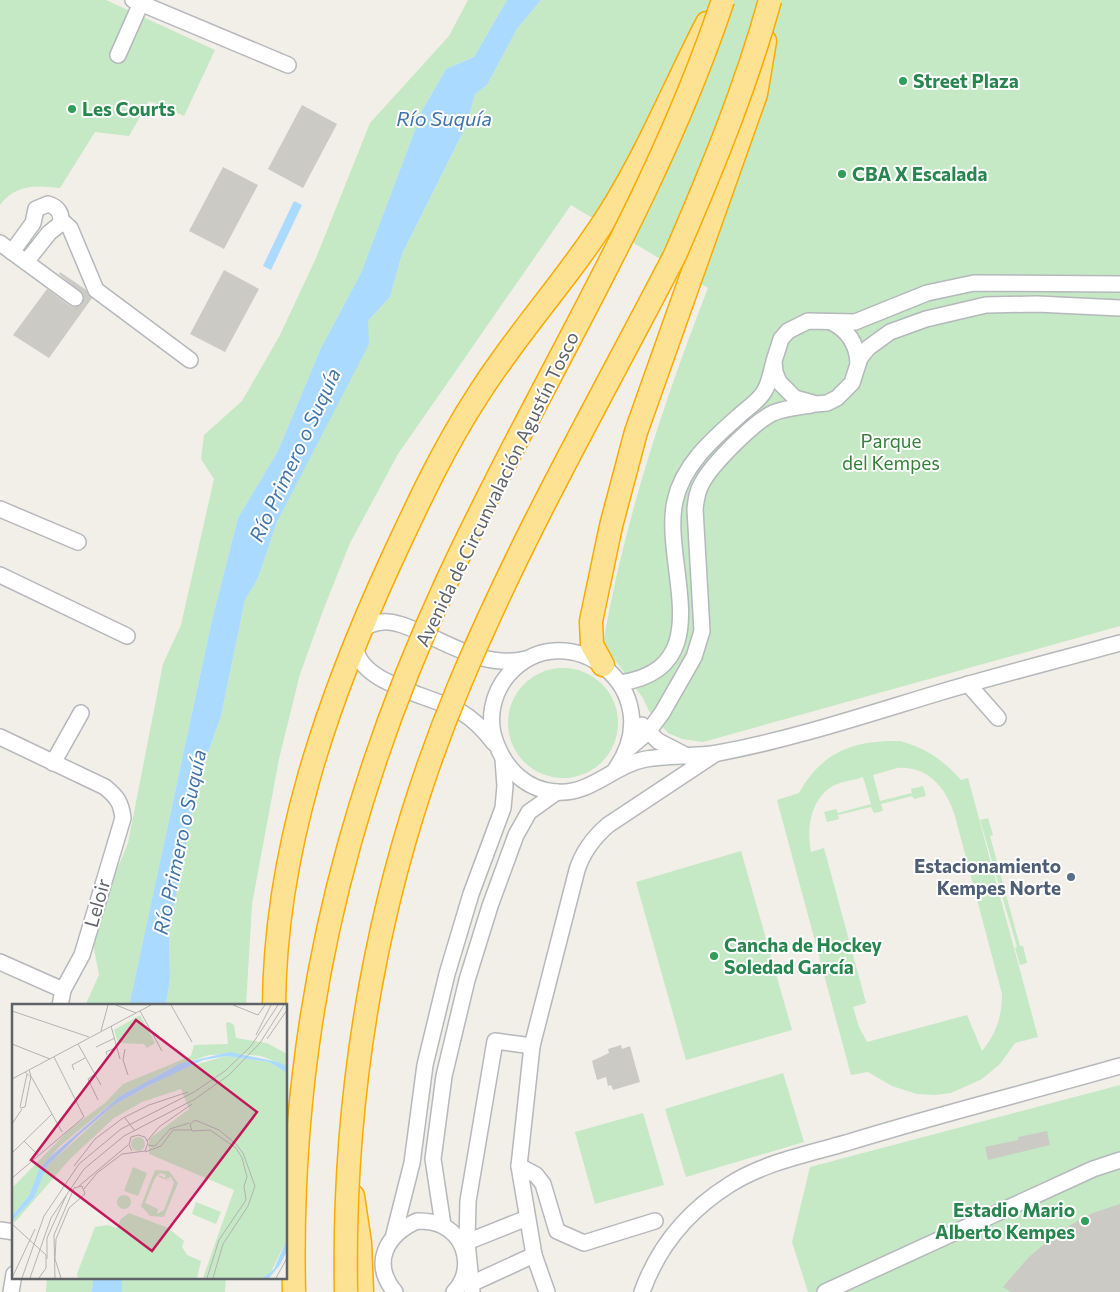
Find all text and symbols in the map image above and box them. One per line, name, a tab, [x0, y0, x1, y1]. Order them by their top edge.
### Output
place label: Street Plaza	[913, 69, 1019, 92]
marker: Street Plaza	[897, 75, 909, 87]
place label: Les Courts	[82, 97, 176, 120]
marker: Les Courts	[66, 103, 78, 115]
water label: Río Suquía	[396, 106, 492, 130]
place label: CBA X Escalada	[852, 162, 987, 185]
marker: CBA X Escalada	[836, 168, 848, 180]
street label: Avenida de Circunvalación Agustín Tosco	[410, 327, 583, 650]
water label: Río Primero o Suquía	[243, 364, 345, 545]
park label: Parque del Kempes	[842, 429, 940, 474]
water label: Río Primero o Suquía	[148, 747, 210, 937]
place label: Estacionamiento Kempes Norte	[914, 854, 1061, 899]
marker: Estacionamiento Kempes Norte	[1065, 871, 1077, 883]
street label: Leloir	[79, 875, 115, 930]
place label: Cancha de Hockey Soledad García	[724, 933, 882, 978]
marker: Cancha de Hockey Soledad García	[708, 950, 720, 962]
inset map	[12, 1004, 288, 1280]
place label: Estadio Mario Alberto Kempes	[935, 1198, 1075, 1243]
marker: Estadio Mario Alberto Kempes	[1079, 1215, 1091, 1227]

